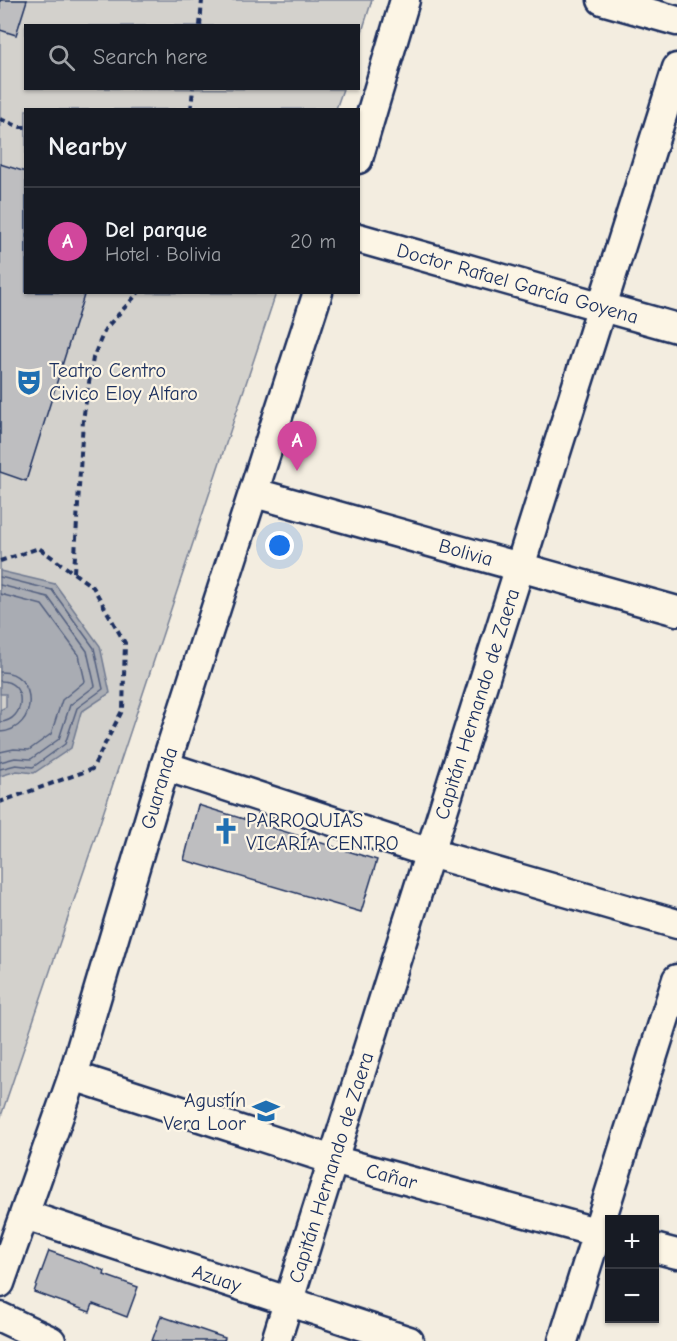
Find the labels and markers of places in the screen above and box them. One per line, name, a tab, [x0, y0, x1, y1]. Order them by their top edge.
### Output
place label: Teatro Centro Civico Eloy Alfaro	[49, 359, 198, 405]
theatre icon: Teatro Centro Civico Eloy Alfaro	[14, 367, 44, 397]
pin: A	[278, 422, 316, 471]
place label: PARROQUIAS VICARÍA CENTRO	[246, 809, 399, 855]
church icon: PARROQUIAS VICARÍA CENTRO	[211, 816, 241, 846]
place label: Agustín Vera Loor	[163, 1089, 246, 1135]
school or university icon: Agustín Vera Loor	[251, 1096, 281, 1126]

